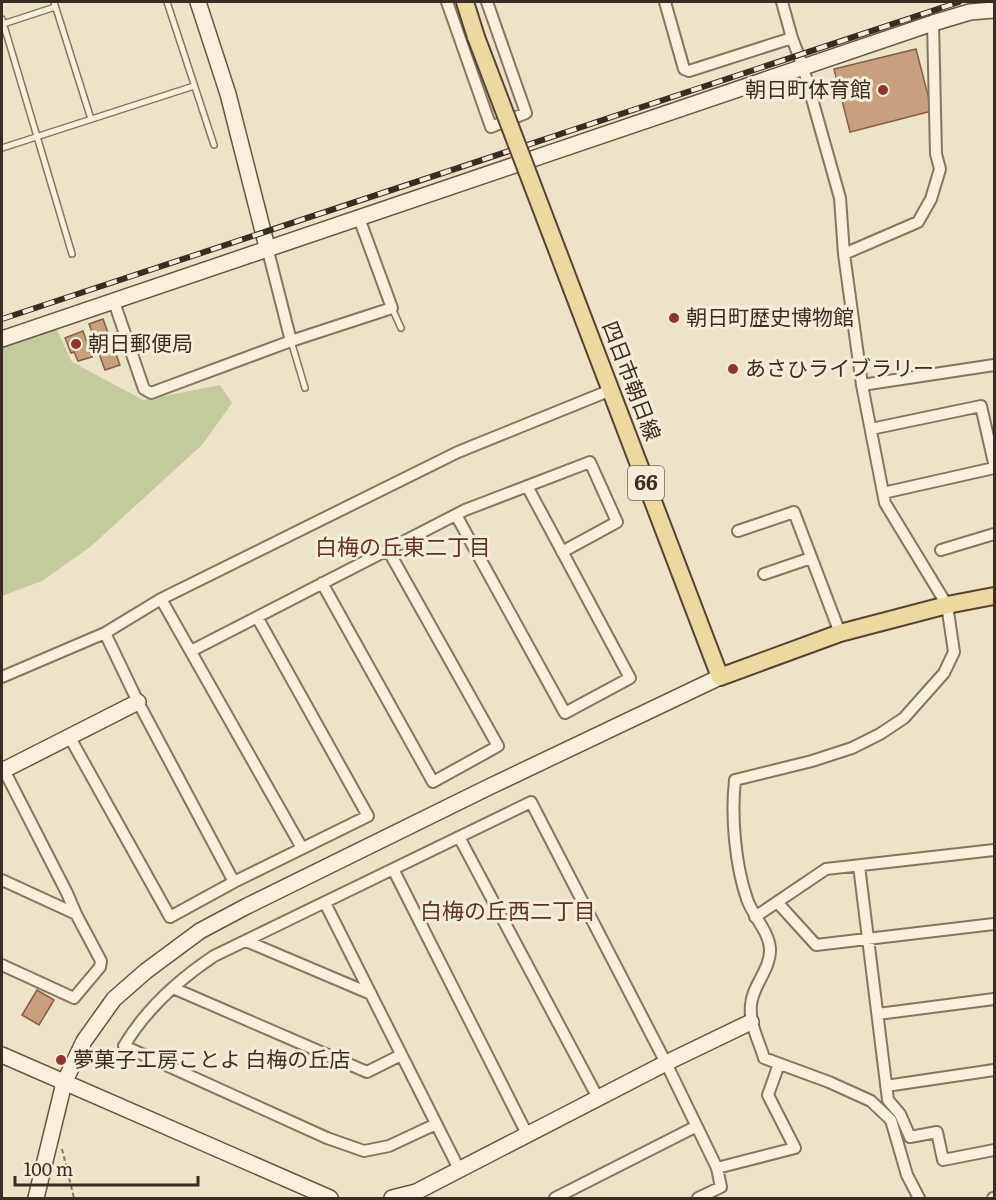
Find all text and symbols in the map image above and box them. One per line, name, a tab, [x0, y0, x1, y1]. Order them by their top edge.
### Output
place label: 朝日町体育館	[745, 72, 871, 103]
marker: 朝日町体育館	[876, 83, 890, 97]
place label: 朝日町歴史博物館	[686, 300, 854, 331]
marker: 朝日町歴史博物館	[667, 311, 681, 325]
street label: 四日市朝日線	[596, 316, 670, 444]
place label: 朝日郵便局	[88, 326, 193, 357]
marker: 朝日郵便局	[69, 337, 83, 351]
place label: あさひライブラリー	[745, 351, 934, 382]
marker: あさひライブラリー	[726, 362, 740, 376]
road number: 66	[628, 466, 664, 500]
district label: 白梅の丘東二丁目	[315, 529, 491, 562]
district label: 白梅の丘西二丁目	[420, 893, 596, 926]
place label: 夢菓子工房ことよ 白梅の丘店	[73, 1042, 350, 1073]
marker: 夢菓子工房ことよ 白梅の丘店	[54, 1053, 68, 1067]
scale bar	[15, 1149, 198, 1187]
text: 100 m	[24, 1155, 73, 1182]

